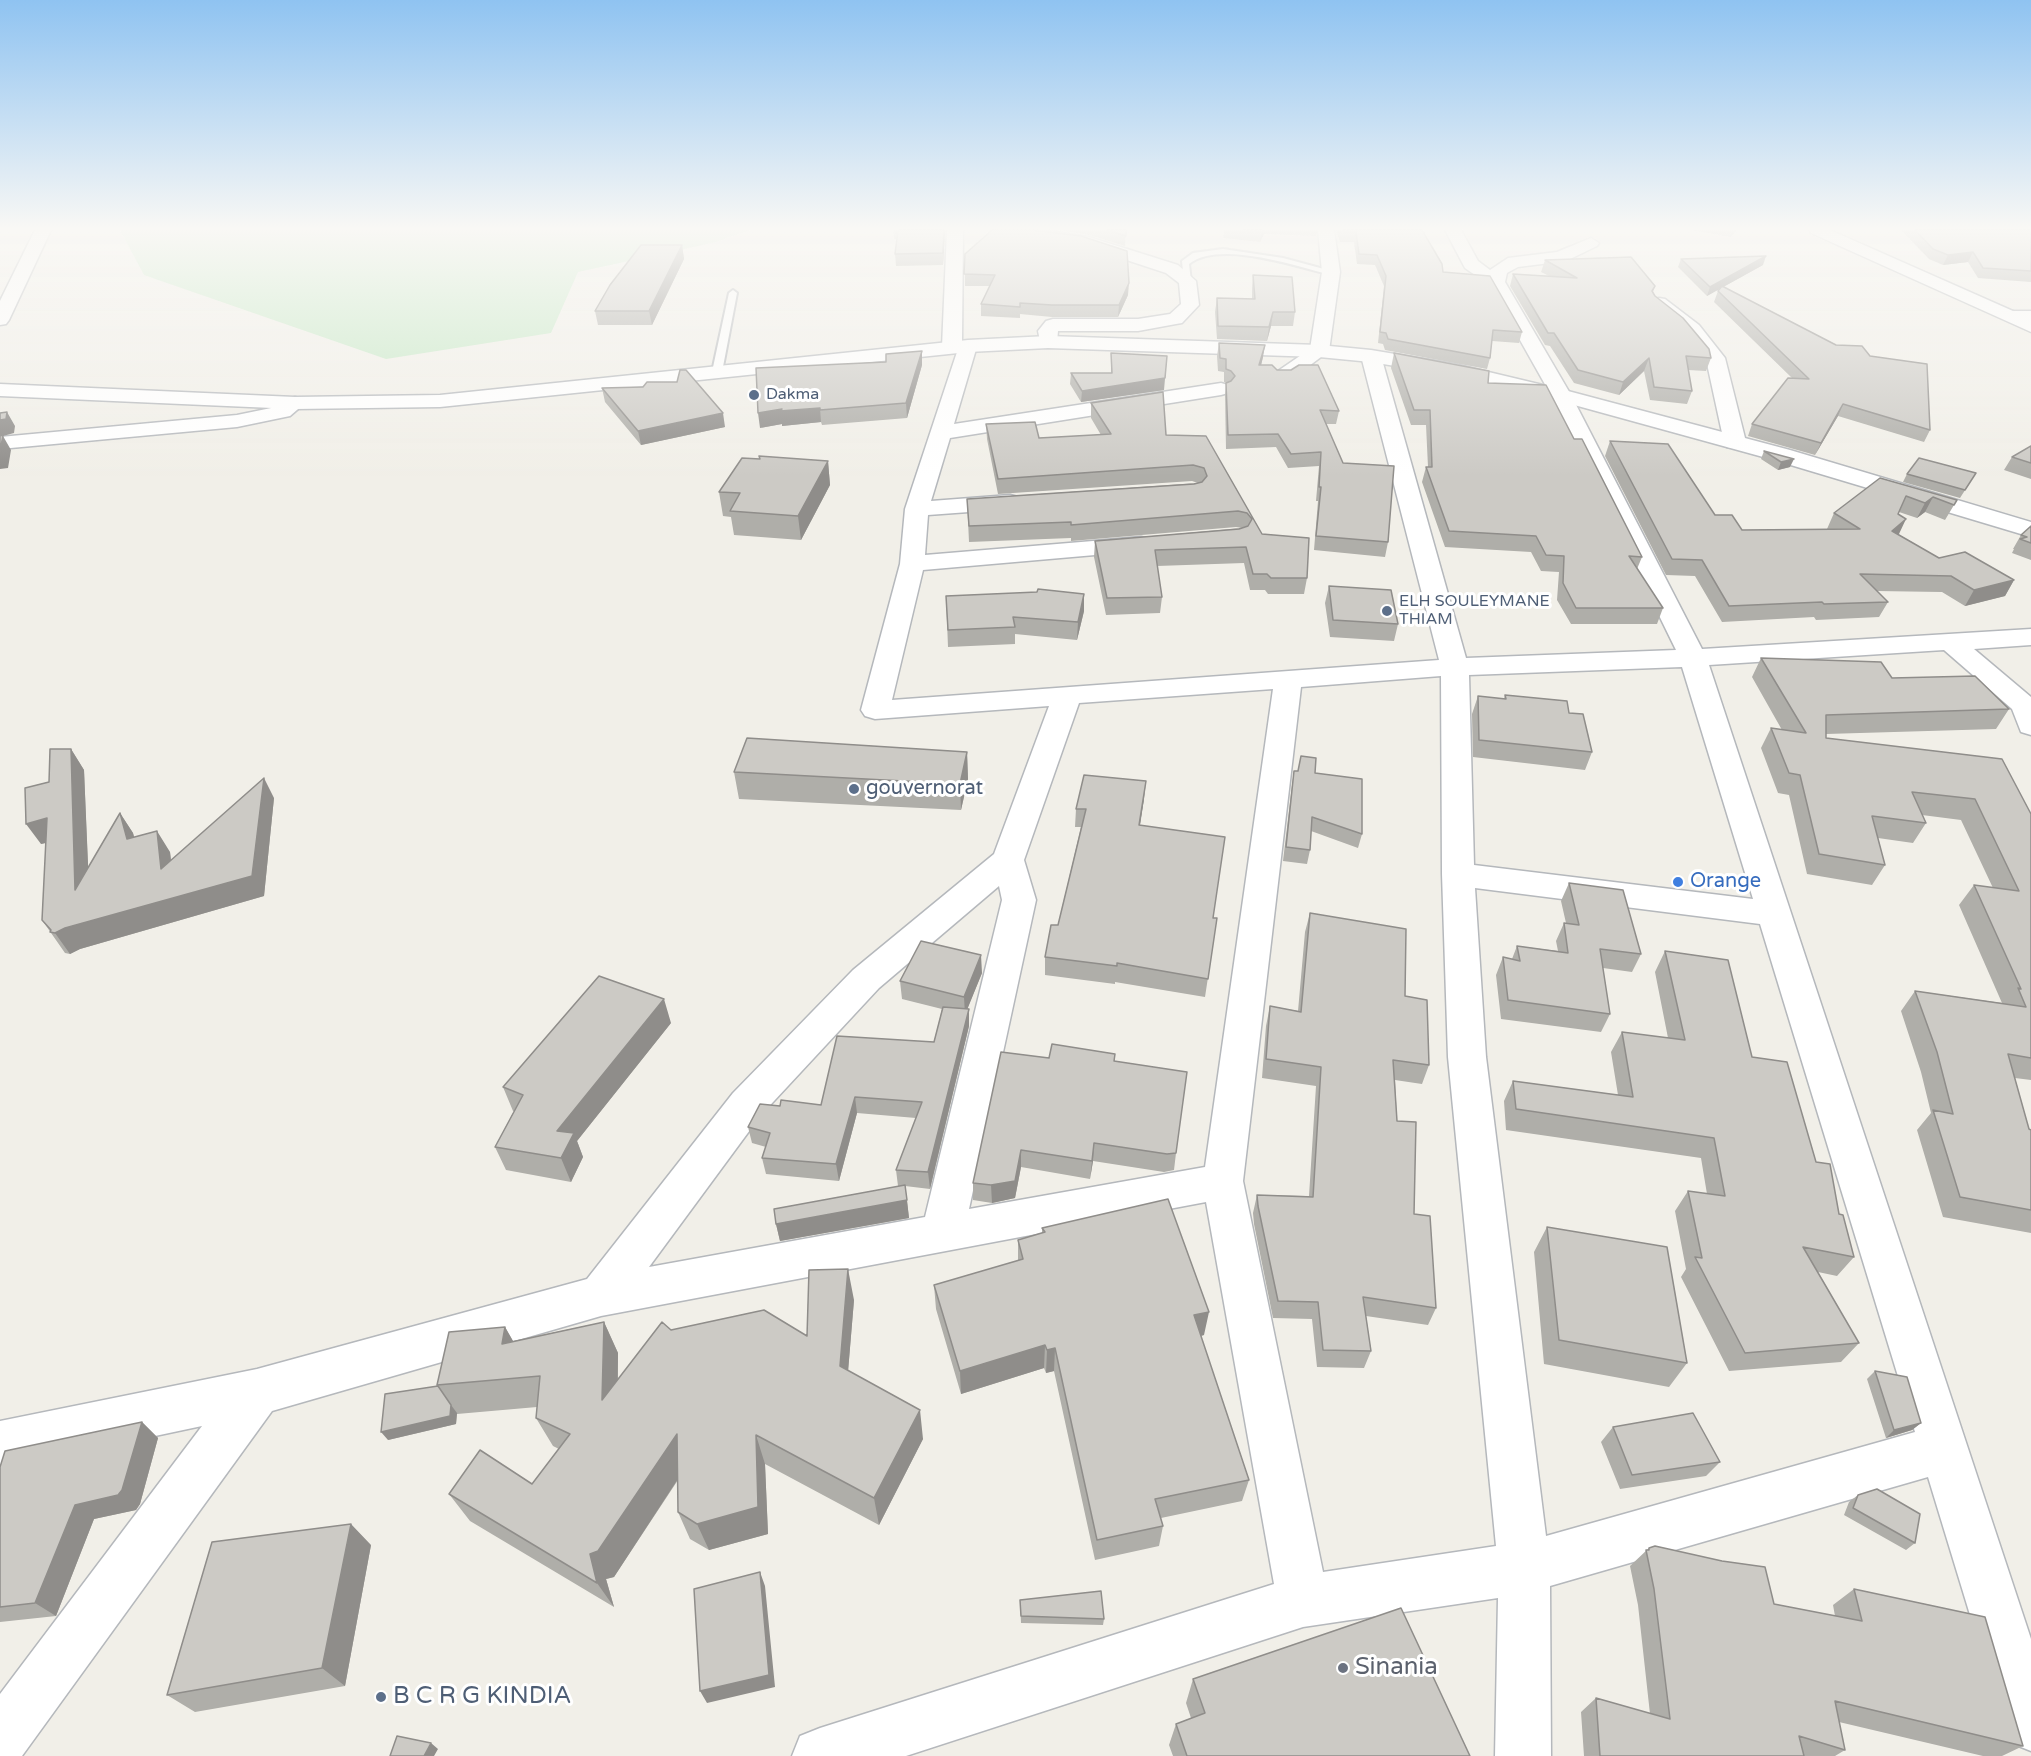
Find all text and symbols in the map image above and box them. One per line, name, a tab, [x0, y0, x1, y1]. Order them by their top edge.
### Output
place label: Dakma	[766, 385, 819, 405]
marker: Dakma	[747, 388, 761, 402]
place label: ELH SOULEYMANE THIAM	[1399, 592, 1550, 630]
marker: ELH SOULEYMANE THIAM	[1380, 604, 1394, 618]
place label: gouvernorat	[866, 777, 983, 801]
marker: gouvernorat	[847, 782, 861, 796]
place label: Orange	[1690, 870, 1761, 894]
marker: Orange	[1671, 875, 1685, 889]
place label: Sinania	[1355, 1654, 1438, 1682]
marker: Sinania	[1336, 1661, 1350, 1675]
place label: B C R G KINDIA	[393, 1683, 571, 1711]
marker: B C R G KINDIA	[374, 1690, 388, 1704]

